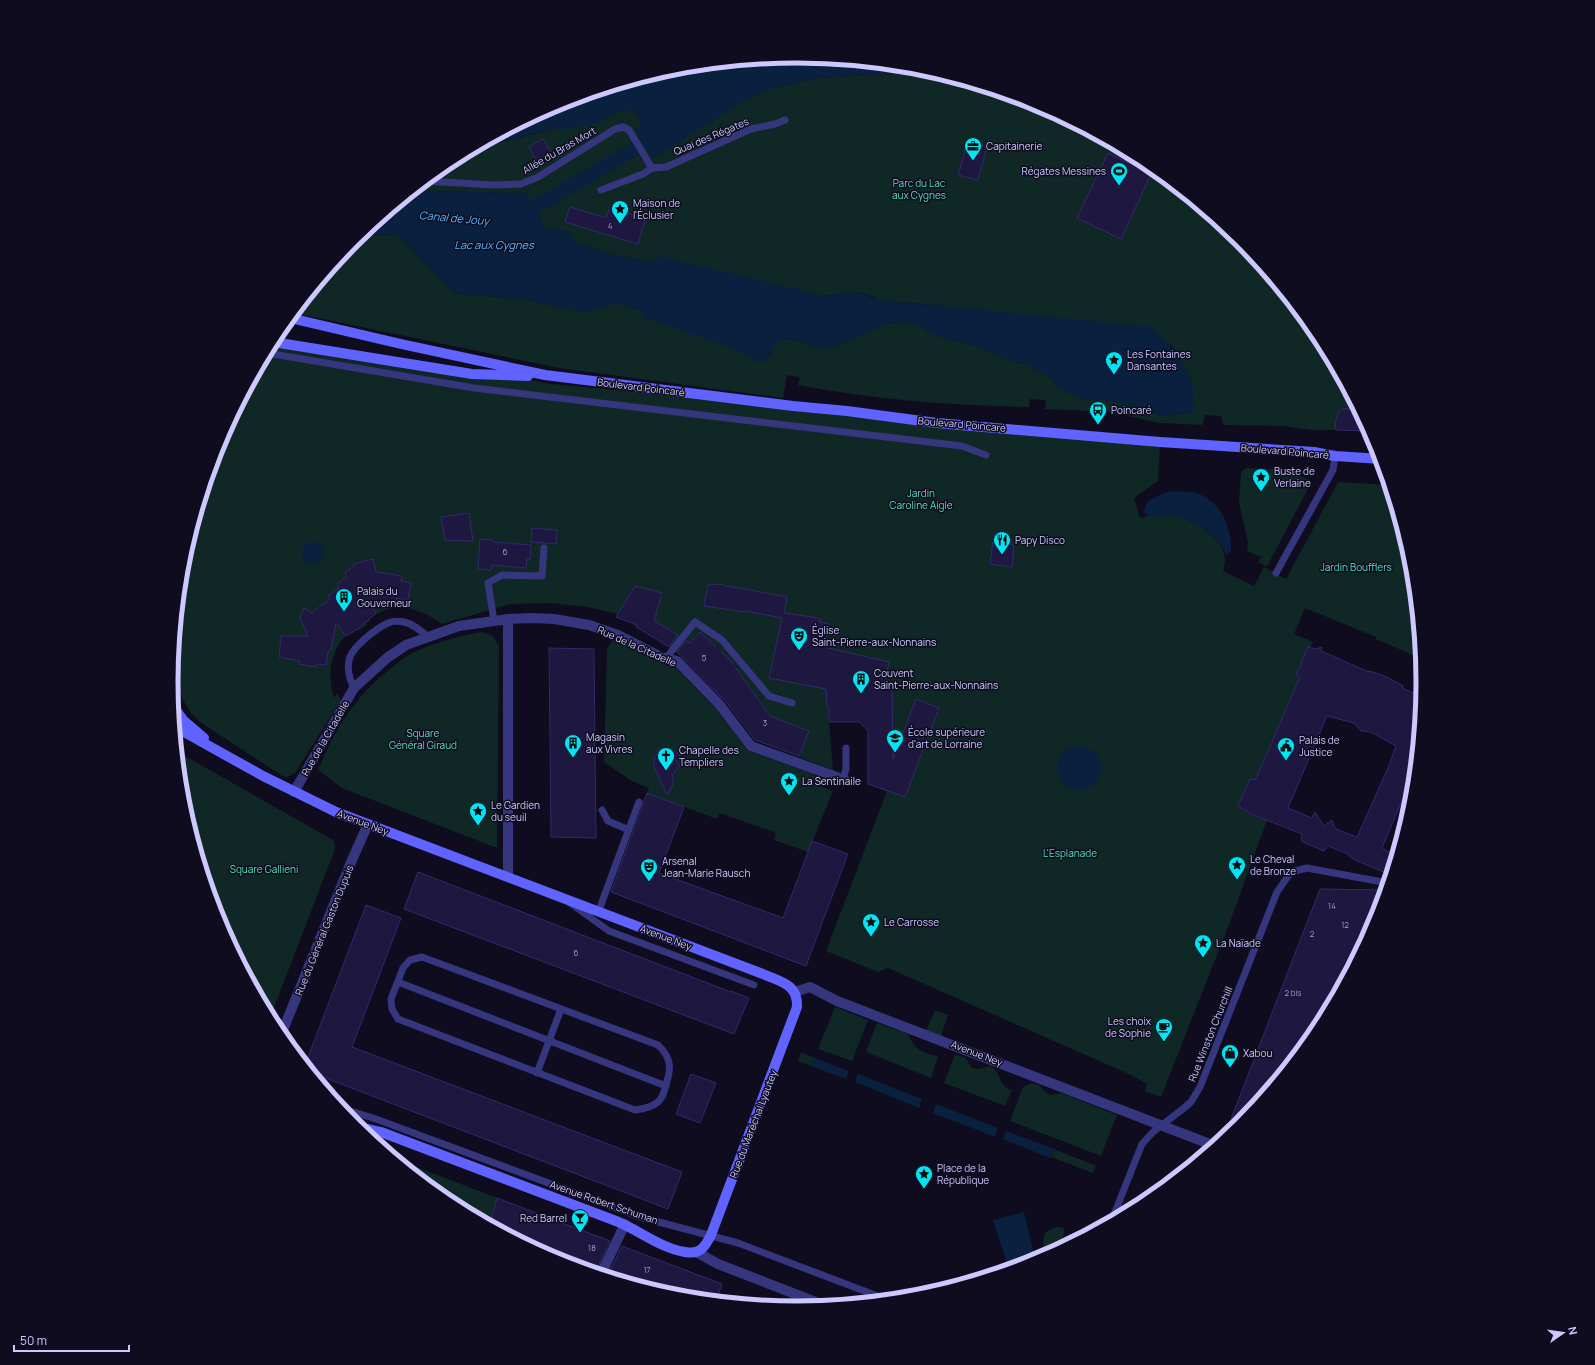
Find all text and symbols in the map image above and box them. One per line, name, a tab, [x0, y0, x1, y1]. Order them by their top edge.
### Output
street label: Quai des Régates	[671, 114, 751, 158]
street label: Allée du Bras Mort	[520, 123, 598, 177]
office icon: Capitainerie	[963, 136, 983, 161]
place label: Capitainerie	[986, 139, 1043, 153]
sports icon: Régates Messines	[1109, 161, 1129, 186]
place label: Régates Messines	[1021, 164, 1106, 178]
park label: Parc du Lac aux Cygnes	[892, 176, 946, 202]
place label: Maison de l'Éclusier	[633, 196, 680, 222]
place icon: Maison de l'Éclusier	[610, 199, 630, 224]
water label: Canal de Jouy	[418, 207, 492, 228]
house number: 4	[608, 220, 613, 231]
water label: Lac aux Cygnes	[454, 237, 535, 252]
place label: Les Fontaines Dansantes	[1127, 347, 1191, 373]
place icon: Les Fontaines Dansantes	[1104, 350, 1124, 375]
street label: Boulevard Poincaré	[596, 375, 686, 399]
bus stop icon: Poincaré	[1088, 400, 1108, 425]
place label: Poincaré	[1111, 403, 1152, 417]
street label: Boulevard Poincaré	[917, 413, 1007, 435]
street label: Boulevard Poincaré	[1240, 440, 1330, 462]
place label: Buste de Verlaine	[1274, 464, 1315, 490]
place icon: Buste de Verlaine	[1251, 467, 1271, 492]
park label: Jardin Caroline Aigle	[889, 486, 953, 512]
restaurant icon: Papy Disco	[992, 530, 1012, 555]
place label: Papy Disco	[1015, 533, 1065, 547]
house number: 6	[503, 546, 508, 557]
park label: Jardin Boufflers	[1320, 560, 1392, 574]
place label: Palais du Gouverneur	[357, 584, 412, 610]
building icon: Palais du Gouverneur	[334, 587, 354, 612]
street label: Rue de la Citadelle	[595, 622, 679, 670]
place label: Église Saint-Pierre-aux-Nonnains	[812, 623, 936, 649]
theatre icon: Église Saint-Pierre-aux-Nonnains	[789, 626, 809, 651]
house number: 5	[702, 652, 707, 663]
place label: Couvent Saint-Pierre-aux-Nonnains	[874, 666, 998, 692]
building icon: Couvent Saint-Pierre-aux-Nonnains	[851, 669, 871, 694]
street label: Rue de la Citadelle	[298, 698, 352, 778]
house number: 3	[763, 717, 767, 728]
place label: École supérieure d'art de Lorraine	[908, 725, 985, 751]
park label: Square Général Giraud	[389, 726, 457, 752]
school or university icon: École supérieure d'art de Lorraine	[885, 728, 905, 753]
place label: Magasin aux Vivres	[586, 730, 633, 756]
building icon: Magasin aux Vivres	[563, 733, 583, 758]
place label: Palais de Justice	[1299, 733, 1340, 759]
public building icon: Palais de Justice	[1276, 736, 1296, 761]
place label: Chapelle des Templiers	[679, 743, 739, 769]
church icon: Chapelle des Templiers	[656, 746, 676, 771]
place icon: La Sentinaile	[779, 771, 799, 796]
place label: La Sentinaile	[802, 774, 861, 788]
place label: Le Gardien du seuil	[491, 798, 540, 824]
place icon: Le Gardien du seuil	[468, 801, 488, 826]
street label: Avenue Ney	[335, 806, 391, 838]
park label: L'Esplanade	[1043, 846, 1097, 860]
place label: Le Cheval de Bronze	[1250, 852, 1296, 878]
place label: Arsenal Jean-Marie Rausch	[662, 854, 750, 880]
place icon: Le Cheval de Bronze	[1227, 855, 1247, 880]
theatre icon: Arsenal Jean-Marie Rausch	[639, 857, 659, 882]
park label: Square Gallieni	[230, 862, 298, 876]
street label: Rue du Général Gaston Dupuis	[291, 863, 357, 997]
house number: 14	[1328, 900, 1336, 911]
place icon: Le Carrosse	[861, 912, 881, 937]
place label: Le Carrosse	[884, 915, 939, 929]
house number: 12	[1341, 919, 1349, 930]
street label: Avenue Ney	[638, 921, 694, 953]
house number: 2	[1310, 928, 1315, 939]
place icon: La Naïade	[1193, 933, 1213, 958]
place label: La Naïade	[1216, 936, 1261, 950]
house number: 6	[574, 947, 579, 958]
street label: Rue Winston Churchill	[1185, 984, 1235, 1084]
house number: 2 bis	[1285, 987, 1301, 998]
place label: Les choix de Sophie	[1105, 1014, 1152, 1040]
cafe icon: Les choix de Sophie	[1154, 1017, 1174, 1042]
street label: Avenue Ney	[949, 1037, 1005, 1069]
shop icon: Xabou	[1220, 1043, 1240, 1068]
place label: Xabou	[1243, 1046, 1272, 1060]
street label: Rue du Maréchal Lyautey	[726, 1067, 780, 1180]
place label: Place de la République	[937, 1161, 989, 1187]
place icon: Place de la République	[914, 1164, 934, 1189]
street label: Avenue Robert Schuman	[548, 1177, 660, 1227]
bar icon: Red Barrel	[570, 1208, 590, 1233]
place label: Red Barrel	[520, 1211, 567, 1225]
house number: 18	[588, 1242, 596, 1253]
house number: 17	[643, 1264, 651, 1275]
north arrow	[1543, 1313, 1583, 1353]
text: N	[1565, 1325, 1581, 1336]
scale bar	[14, 1327, 129, 1353]
text: 50 m	[20, 1332, 47, 1349]

